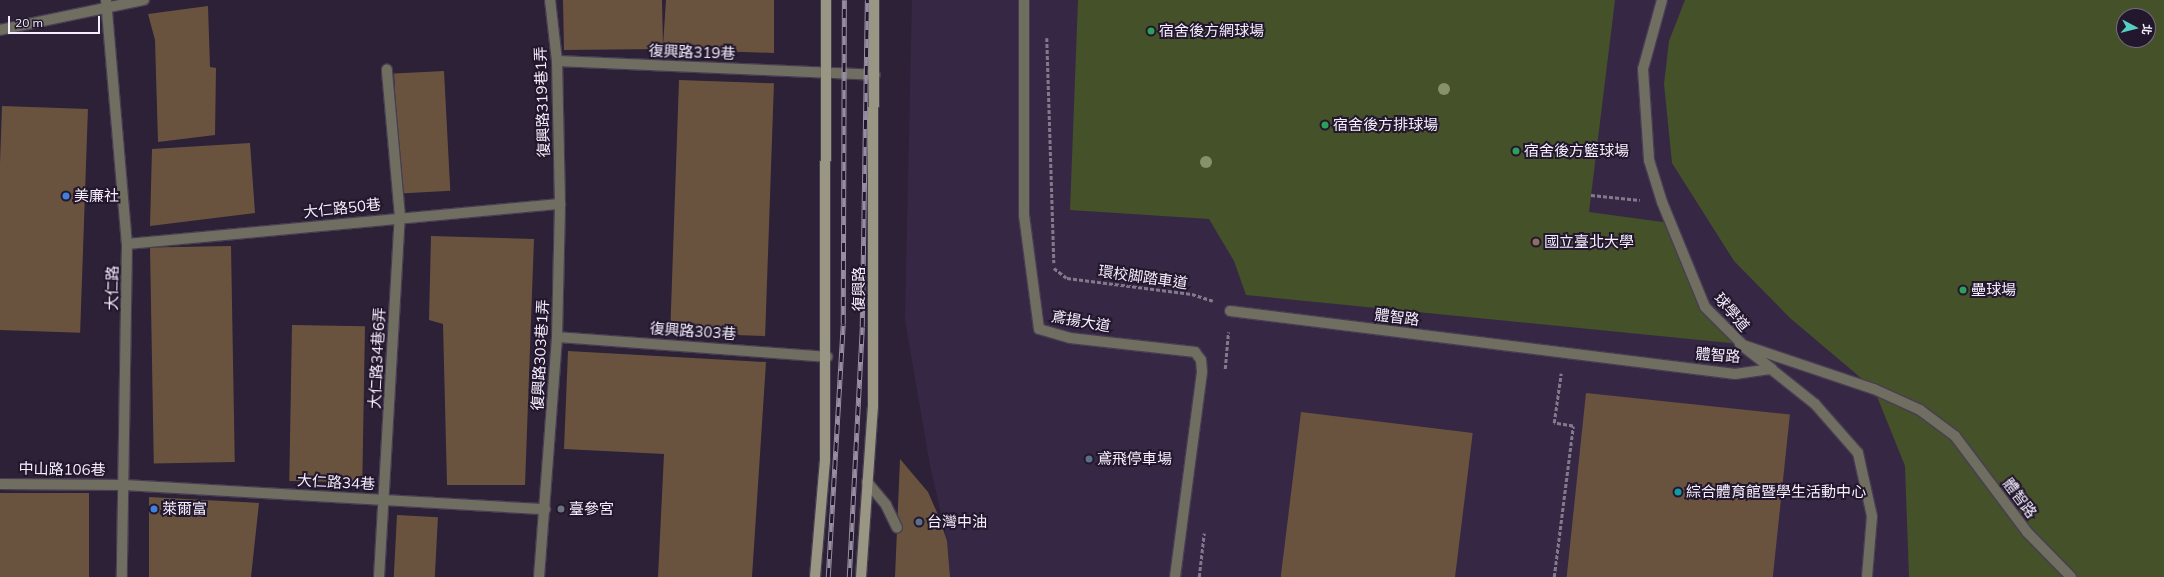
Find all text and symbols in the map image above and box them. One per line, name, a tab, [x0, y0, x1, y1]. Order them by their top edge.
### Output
scale bar	[10, 8, 102, 34]
north arrow	[2116, 8, 2156, 48]
text: 20 m	[15, 15, 43, 30]
place label: 宿舍後方網球場	[1159, 22, 1264, 40]
text: 北	[2139, 23, 2155, 36]
marker: 宿舍後方網球場	[1146, 26, 1156, 36]
street label: 復興路319巷	[648, 41, 736, 63]
street label: 復興路319巷1弄	[531, 46, 553, 158]
place label: 宿舍後方排球場	[1333, 116, 1438, 134]
marker: 宿舍後方排球場	[1320, 120, 1330, 130]
place label: 宿舍後方籃球場	[1524, 142, 1629, 160]
marker: 宿舍後方籃球場	[1511, 146, 1521, 156]
place label: 美廉社	[74, 187, 119, 205]
marker: 美廉社	[61, 191, 71, 201]
street label: 大仁路50巷	[302, 195, 382, 221]
place label: 國立臺北大學	[1544, 233, 1634, 251]
marker: 國立臺北大學	[1531, 237, 1541, 247]
street label: 環校脚踏車道	[1097, 262, 1189, 292]
street label: 大仁路	[103, 265, 121, 311]
street label: 復興路	[850, 267, 868, 311]
place label: 壘球場	[1971, 281, 2016, 299]
marker: 壘球場	[1958, 285, 1968, 295]
street label: 球學道	[1710, 289, 1754, 335]
street label: 復興路303巷1弄	[528, 299, 552, 411]
street label: 體智路	[1374, 305, 1420, 329]
street label: 大仁路34巷6弄	[365, 307, 389, 409]
street label: 鳶揚大道	[1050, 307, 1112, 335]
street label: 復興路303巷	[649, 319, 737, 343]
street label: 體智路	[1695, 344, 1741, 366]
place label: 鳶飛停車場	[1097, 450, 1172, 468]
marker: 鳶飛停車場	[1084, 454, 1094, 464]
street label: 中山路106巷	[18, 459, 106, 479]
street label: 大仁路34巷	[297, 471, 375, 493]
street label: 體智路	[1999, 475, 2041, 521]
place label: 綜合體育館暨學生活動中心	[1686, 483, 1866, 501]
marker: 綜合體育館暨學生活動中心	[1673, 487, 1683, 497]
place label: 萊爾富	[162, 500, 207, 518]
place label: 臺參宮	[569, 500, 614, 518]
marker: 萊爾富	[149, 504, 159, 514]
marker: 臺參宮	[556, 504, 566, 514]
place label: 台灣中油	[927, 513, 987, 531]
marker: 台灣中油	[914, 517, 924, 527]

